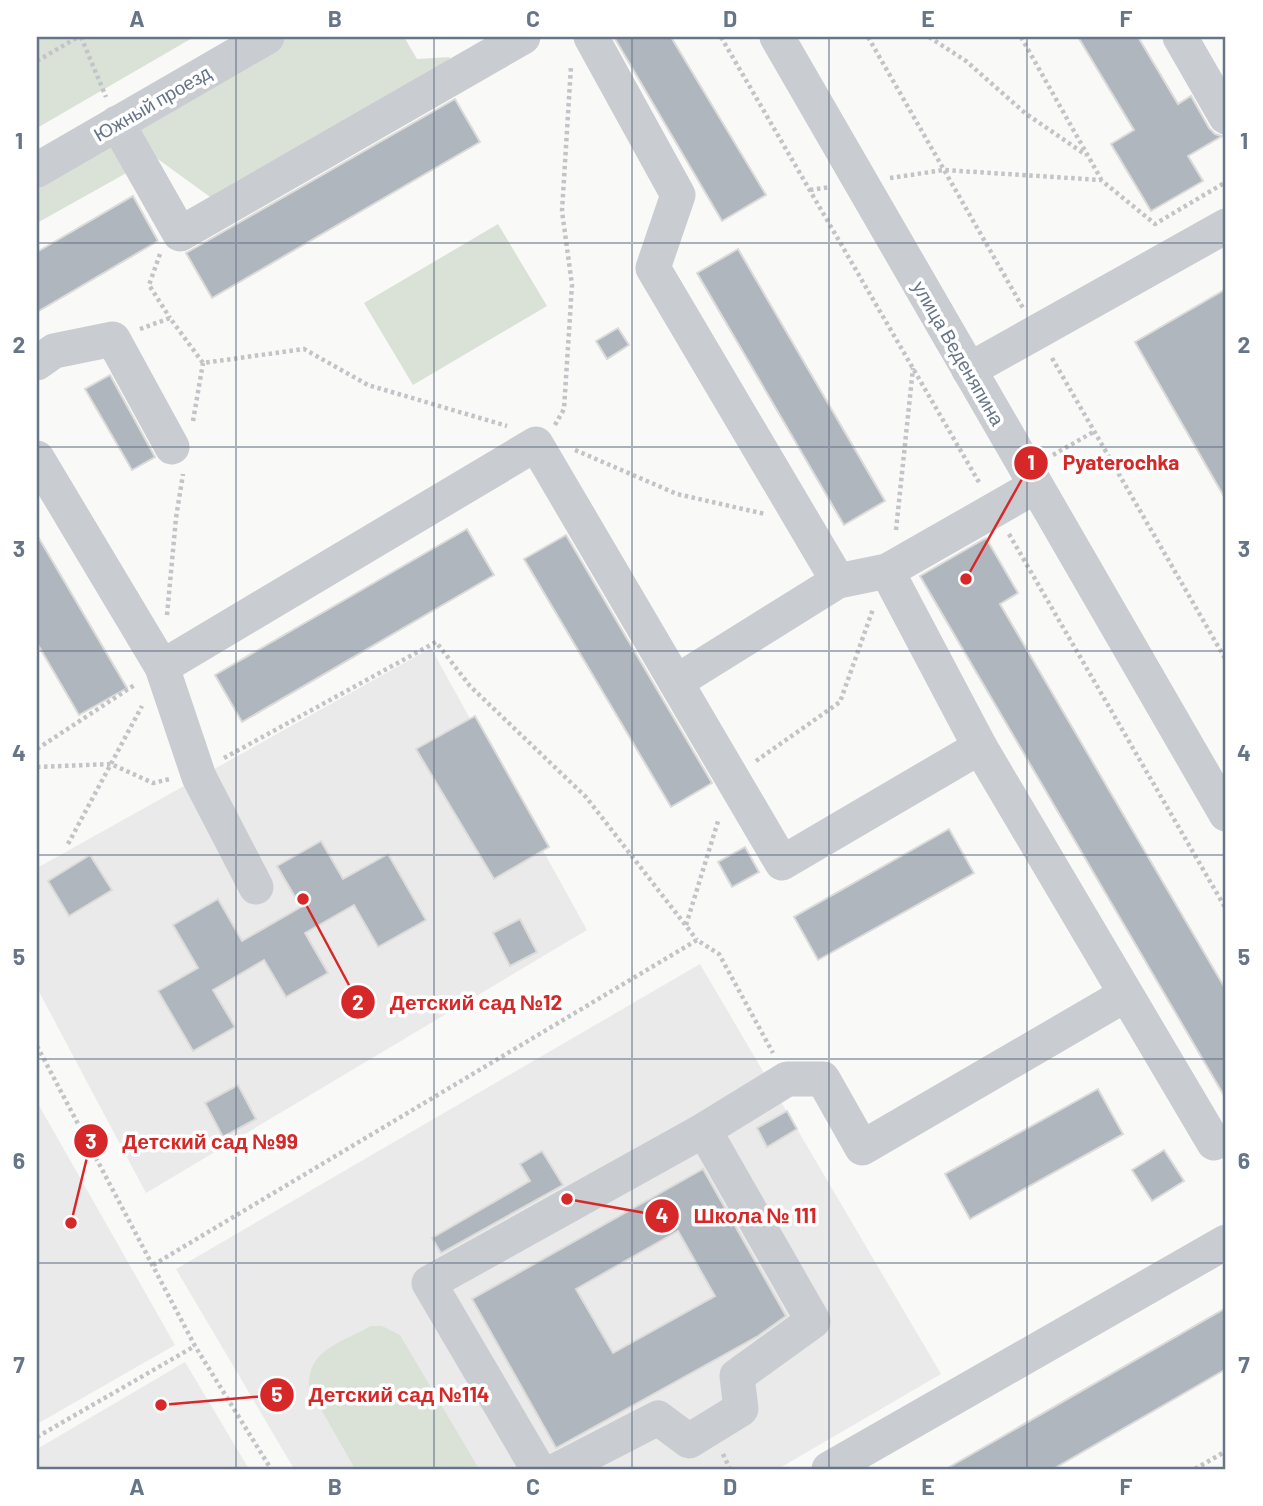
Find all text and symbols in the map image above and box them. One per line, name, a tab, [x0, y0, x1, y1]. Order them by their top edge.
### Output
text: A	[129, 4, 145, 32]
text: B	[328, 4, 342, 32]
text: C	[526, 4, 540, 32]
text: D	[723, 4, 737, 32]
text: E	[921, 4, 935, 32]
text: F	[1120, 4, 1133, 32]
street label: Южный проезд	[89, 60, 215, 146]
text: 1	[15, 126, 23, 154]
text: 1	[1240, 126, 1248, 154]
street label: улица Веденяпина	[908, 277, 1010, 430]
text: 2	[13, 330, 25, 358]
text: 2	[1238, 330, 1250, 358]
callout: Pyaterochka	[1014, 442, 1194, 484]
text: 1	[1027, 449, 1035, 474]
text: Pyaterochka	[1063, 449, 1179, 474]
text: 3	[13, 534, 25, 562]
text: 3	[1238, 534, 1250, 562]
text: 4	[12, 738, 26, 766]
text: 4	[1237, 738, 1251, 766]
text: 5	[13, 942, 25, 970]
text: 5	[1238, 942, 1250, 970]
callout: Детский сад №12	[340, 981, 576, 1023]
text: 2	[352, 989, 364, 1014]
text: Детский сад №12	[390, 989, 562, 1014]
callout: Детский сад №99	[74, 1120, 312, 1162]
text: 3	[85, 1128, 97, 1153]
text: Детский сад №99	[122, 1128, 298, 1153]
text: 6	[13, 1146, 25, 1174]
text: 6	[1238, 1146, 1250, 1174]
callout: Школа № 111	[644, 1195, 830, 1237]
text: 4	[656, 1202, 668, 1227]
text: Школа № 111	[693, 1202, 817, 1227]
text: 7	[13, 1350, 25, 1378]
text: 7	[1238, 1350, 1250, 1378]
callout: Детский сад №114	[260, 1374, 504, 1416]
text: 5	[271, 1381, 283, 1406]
text: Детский сад №114	[308, 1381, 490, 1406]
text: A	[129, 1472, 145, 1500]
text: B	[328, 1472, 342, 1500]
text: C	[526, 1472, 540, 1500]
text: D	[723, 1472, 737, 1500]
text: E	[921, 1472, 935, 1500]
text: F	[1120, 1472, 1133, 1500]

